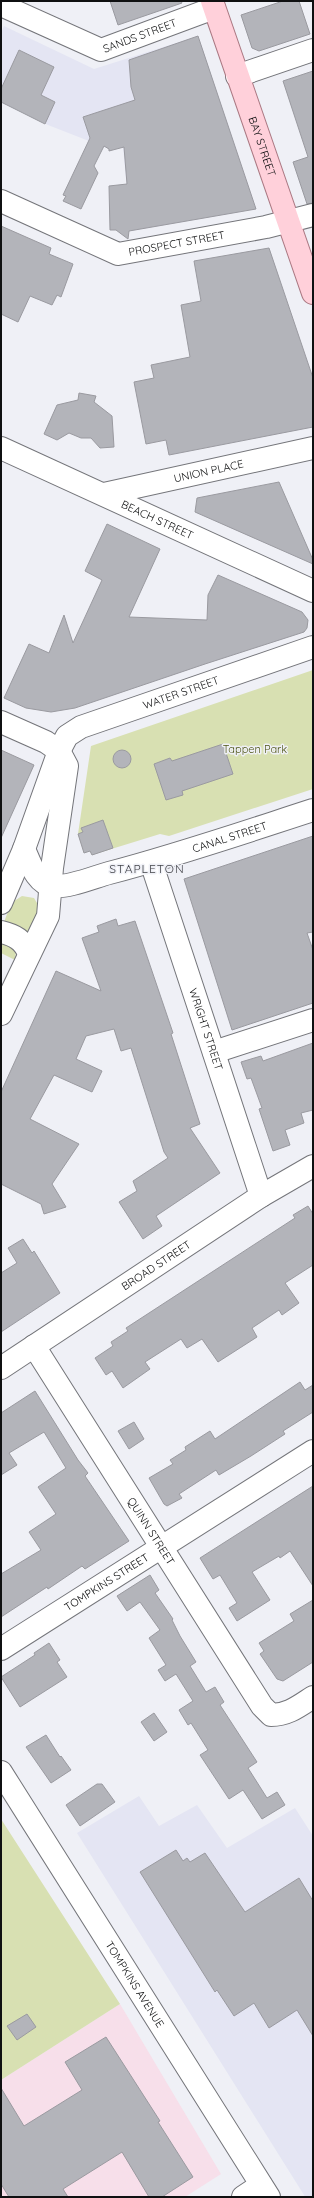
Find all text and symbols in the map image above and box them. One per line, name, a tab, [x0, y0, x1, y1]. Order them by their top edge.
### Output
street label: SANDS STREET	[101, 15, 179, 56]
street label: BAY STREET	[246, 115, 279, 179]
street label: PROSPECT STREET	[127, 228, 226, 259]
street label: UNION PLACE	[172, 457, 245, 485]
street label: BEACH STREET	[119, 497, 196, 542]
street label: WATER STREET	[141, 673, 221, 712]
park label: Tappen Park	[223, 742, 287, 756]
street label: CANAL STREET	[191, 818, 269, 856]
district label: STAPLETON	[109, 861, 185, 876]
street label: WRIGHT STREET	[186, 986, 226, 1072]
street label: BROAD STREET	[119, 1237, 194, 1293]
street label: QUINN STREET	[125, 1495, 178, 1568]
street label: TOMPKINS STREET	[62, 1550, 152, 1614]
street label: TOMPKINS AVENUE	[102, 1938, 167, 2030]

